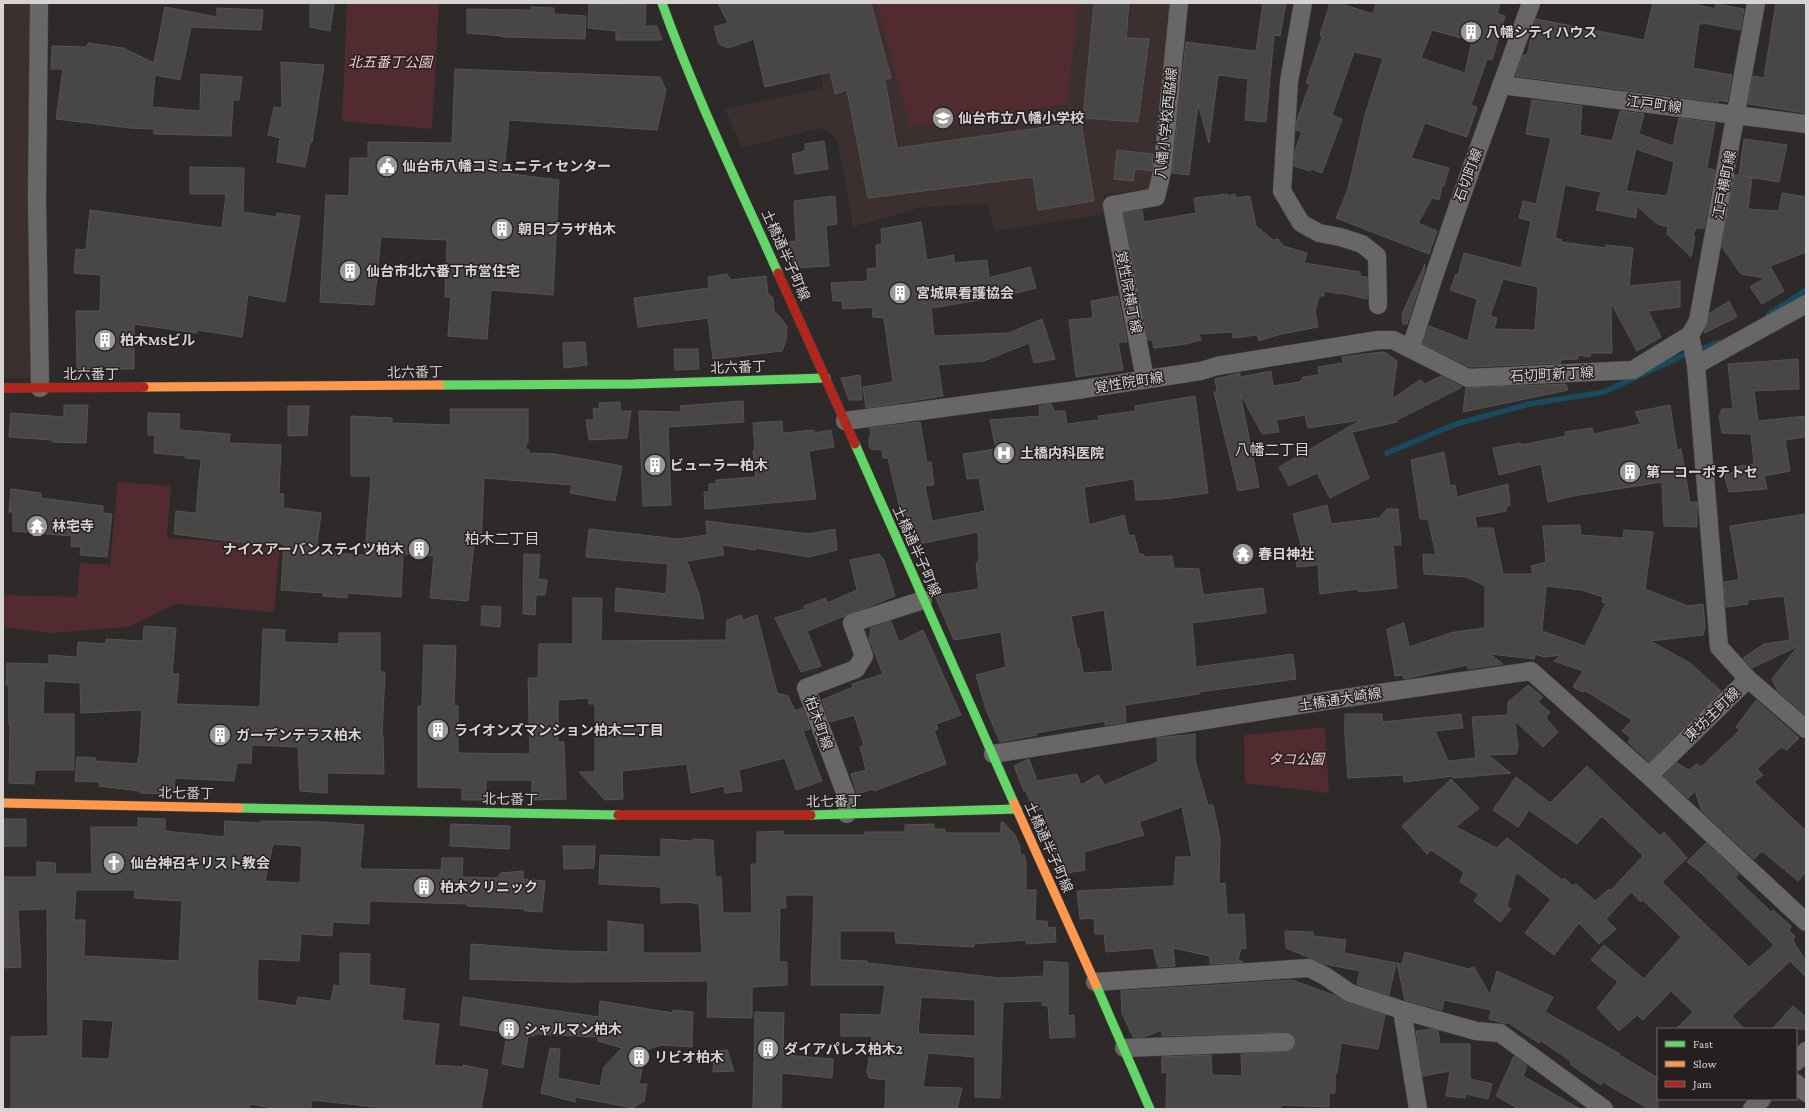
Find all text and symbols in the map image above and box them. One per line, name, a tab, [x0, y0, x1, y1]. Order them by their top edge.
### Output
building icon: 八幡シティハウス	[1458, 19, 1484, 45]
place label: 八幡シティハウス	[1486, 24, 1597, 40]
park label: 北五番丁公園	[348, 54, 434, 70]
street label: 八幡小学校西脇線	[1152, 66, 1180, 180]
street label: 江戸町線	[1625, 93, 1683, 115]
school or university icon: 仙台市立八幡小学校	[930, 105, 956, 131]
place label: 仙台市立八幡小学校	[958, 110, 1084, 126]
street label: 石切町線	[1451, 146, 1485, 204]
street label: 江戸横町線	[1709, 149, 1739, 221]
public building icon: 仙台市八幡コミュニティセンター	[374, 153, 400, 179]
place label: 仙台市八幡コミュニティセンター	[402, 158, 611, 174]
street label: 土橋通半子町線	[759, 207, 813, 303]
building icon: 朝日プラザ柏木	[489, 216, 515, 242]
place label: 朝日プラザ柏木	[518, 221, 616, 237]
street label: 覚性院横丁線	[1113, 249, 1145, 335]
building icon: 仙台市北六番丁市営住宅	[337, 258, 363, 284]
place label: 仙台市北六番丁市営住宅	[366, 263, 520, 279]
building icon: 宮城県看護協会	[887, 280, 913, 306]
place label: 宮城県看護協会	[916, 285, 1014, 301]
building icon: 柏木MSビル	[92, 327, 118, 353]
place label: 柏木MSビル	[120, 332, 195, 348]
street label: 北六番丁	[710, 358, 766, 376]
street label: 北六番丁	[387, 364, 443, 380]
street label: 石切町新丁線	[1510, 364, 1594, 384]
street label: 北六番丁	[63, 366, 119, 382]
street label: 覚性院町線	[1093, 369, 1165, 395]
hospital icon: 土橋内科医院	[991, 440, 1017, 466]
district label: 八幡二丁目	[1234, 442, 1310, 458]
place label: 土橋内科医院	[1020, 445, 1104, 461]
building icon: ビューラー柏木	[642, 452, 668, 478]
place label: ビューラー柏木	[670, 457, 768, 473]
building icon: 第一コーポチトセ	[1617, 459, 1643, 485]
place label: 第一コーポチトセ	[1646, 464, 1758, 480]
street label: 土橋通半子町線	[890, 503, 944, 599]
temple icon: 林宅寺	[24, 513, 50, 539]
place label: 林宅寺	[52, 518, 94, 534]
district label: 柏木二丁目	[464, 531, 540, 547]
building icon: ナイスアーバンステイツ柏木	[406, 536, 432, 562]
place label: ナイスアーバンステイツ柏木	[223, 541, 404, 557]
temple icon: 春日神社	[1230, 541, 1256, 567]
place label: 春日神社	[1258, 546, 1314, 562]
street label: 東坊主町線	[1681, 684, 1743, 744]
street label: 土橋通大崎線	[1297, 685, 1383, 713]
street label: 柏木町線	[802, 694, 836, 752]
building icon: ライオンズマンション柏木二丁目	[425, 717, 451, 743]
building icon: ガーデンテラス柏木	[207, 722, 233, 748]
place label: ライオンズマンション柏木二丁目	[454, 722, 664, 738]
place label: ガーデンテラス柏木	[236, 727, 362, 743]
park label: タコ公園	[1268, 751, 1326, 767]
street label: 北七番丁	[158, 785, 214, 801]
street label: 北七番丁	[482, 791, 538, 807]
street label: 北七番丁	[806, 793, 862, 809]
street label: 土橋通半子町線	[1022, 799, 1076, 895]
church icon: 仙台神召キリスト教会	[101, 850, 127, 876]
place label: 仙台神召キリスト教会	[130, 855, 270, 871]
building icon: 柏木クリニック	[411, 874, 437, 900]
place label: 柏木クリニック	[440, 879, 538, 895]
building icon: シャルマン柏木	[496, 1016, 522, 1042]
place label: シャルマン柏木	[524, 1021, 622, 1037]
legend	[1657, 1028, 1797, 1100]
building icon: ダイアパレス柏木2	[755, 1036, 781, 1062]
text: Fast	[1693, 1037, 1714, 1051]
place label: ダイアパレス柏木2	[784, 1041, 903, 1057]
building icon: リビオ柏木	[626, 1044, 652, 1070]
place label: リビオ柏木	[654, 1049, 724, 1065]
text: Slow	[1693, 1057, 1717, 1071]
text: Jam	[1692, 1077, 1712, 1091]

